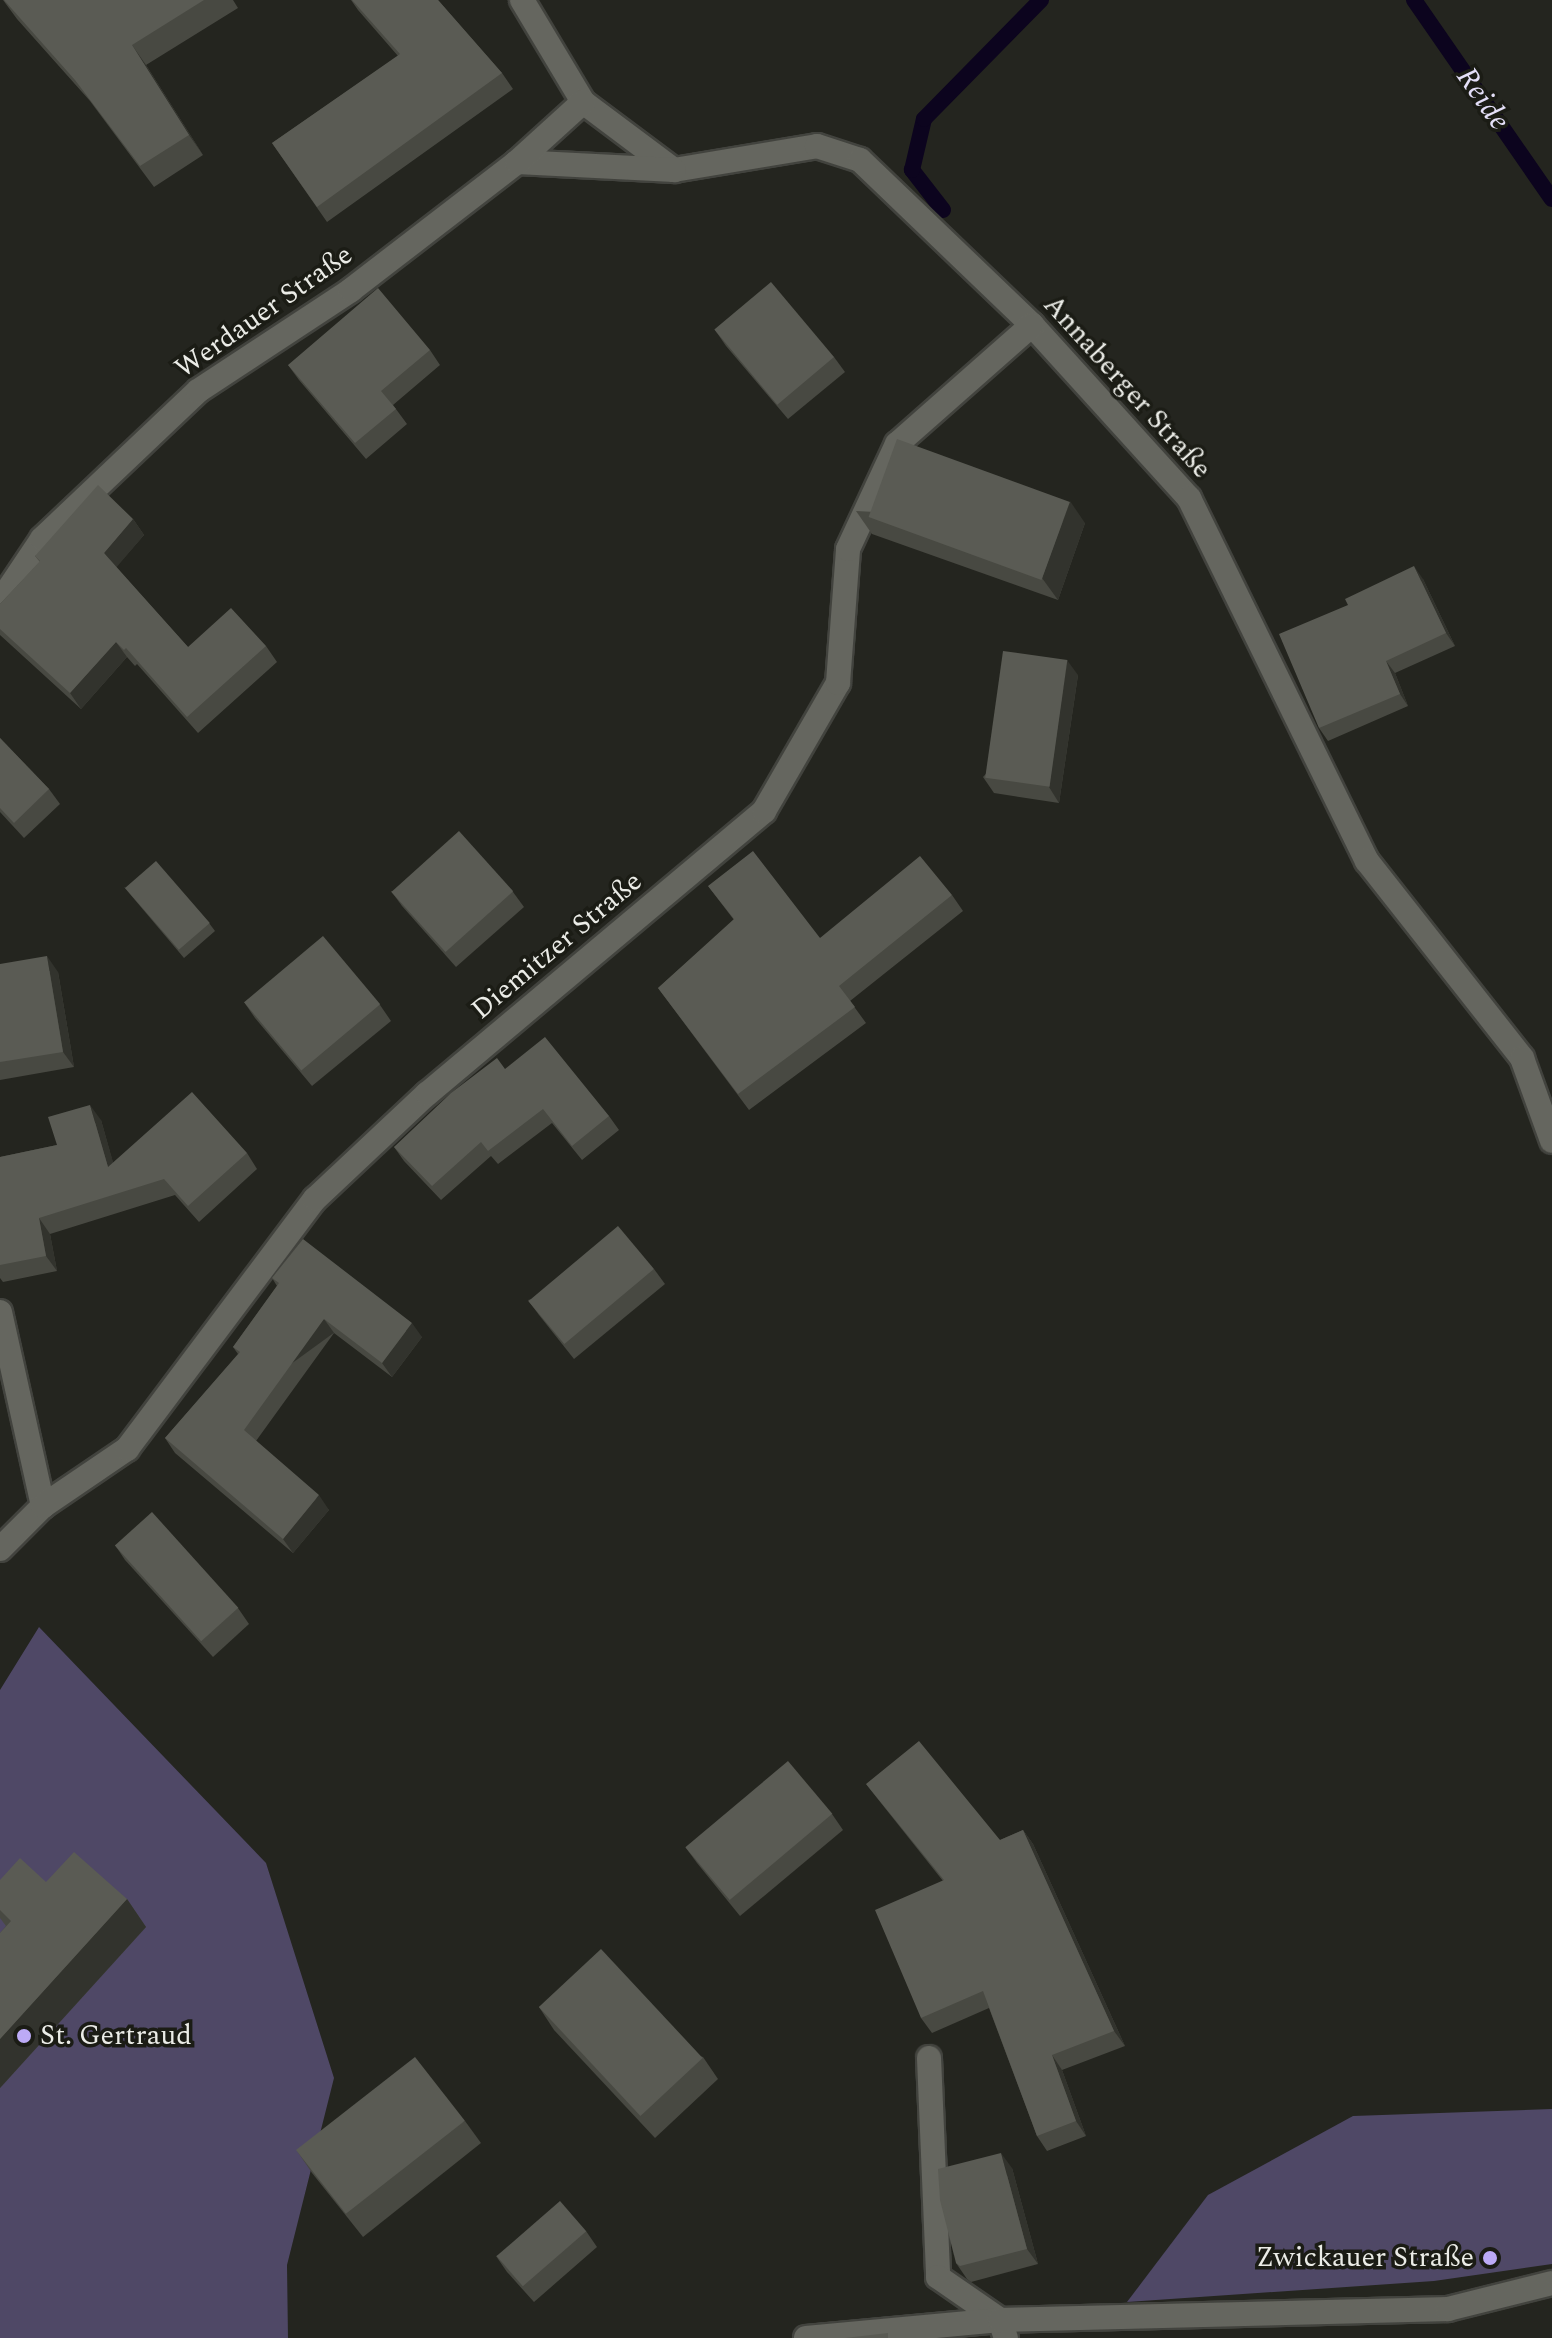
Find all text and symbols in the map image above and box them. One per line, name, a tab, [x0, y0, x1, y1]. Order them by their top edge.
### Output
water label: Reide	[1449, 61, 1517, 137]
street label: Werdauer Straße	[169, 238, 359, 386]
street label: Annaberger Straße	[1036, 288, 1218, 486]
street label: Diemitzer Straße	[465, 865, 649, 1027]
place label: St. Gertraud	[40, 2019, 192, 2053]
marker: St. Gertraud	[15, 2027, 33, 2045]
place label: Zwickauer Straße	[1256, 2241, 1474, 2275]
marker: Zwickauer Straße	[1481, 2249, 1499, 2267]

